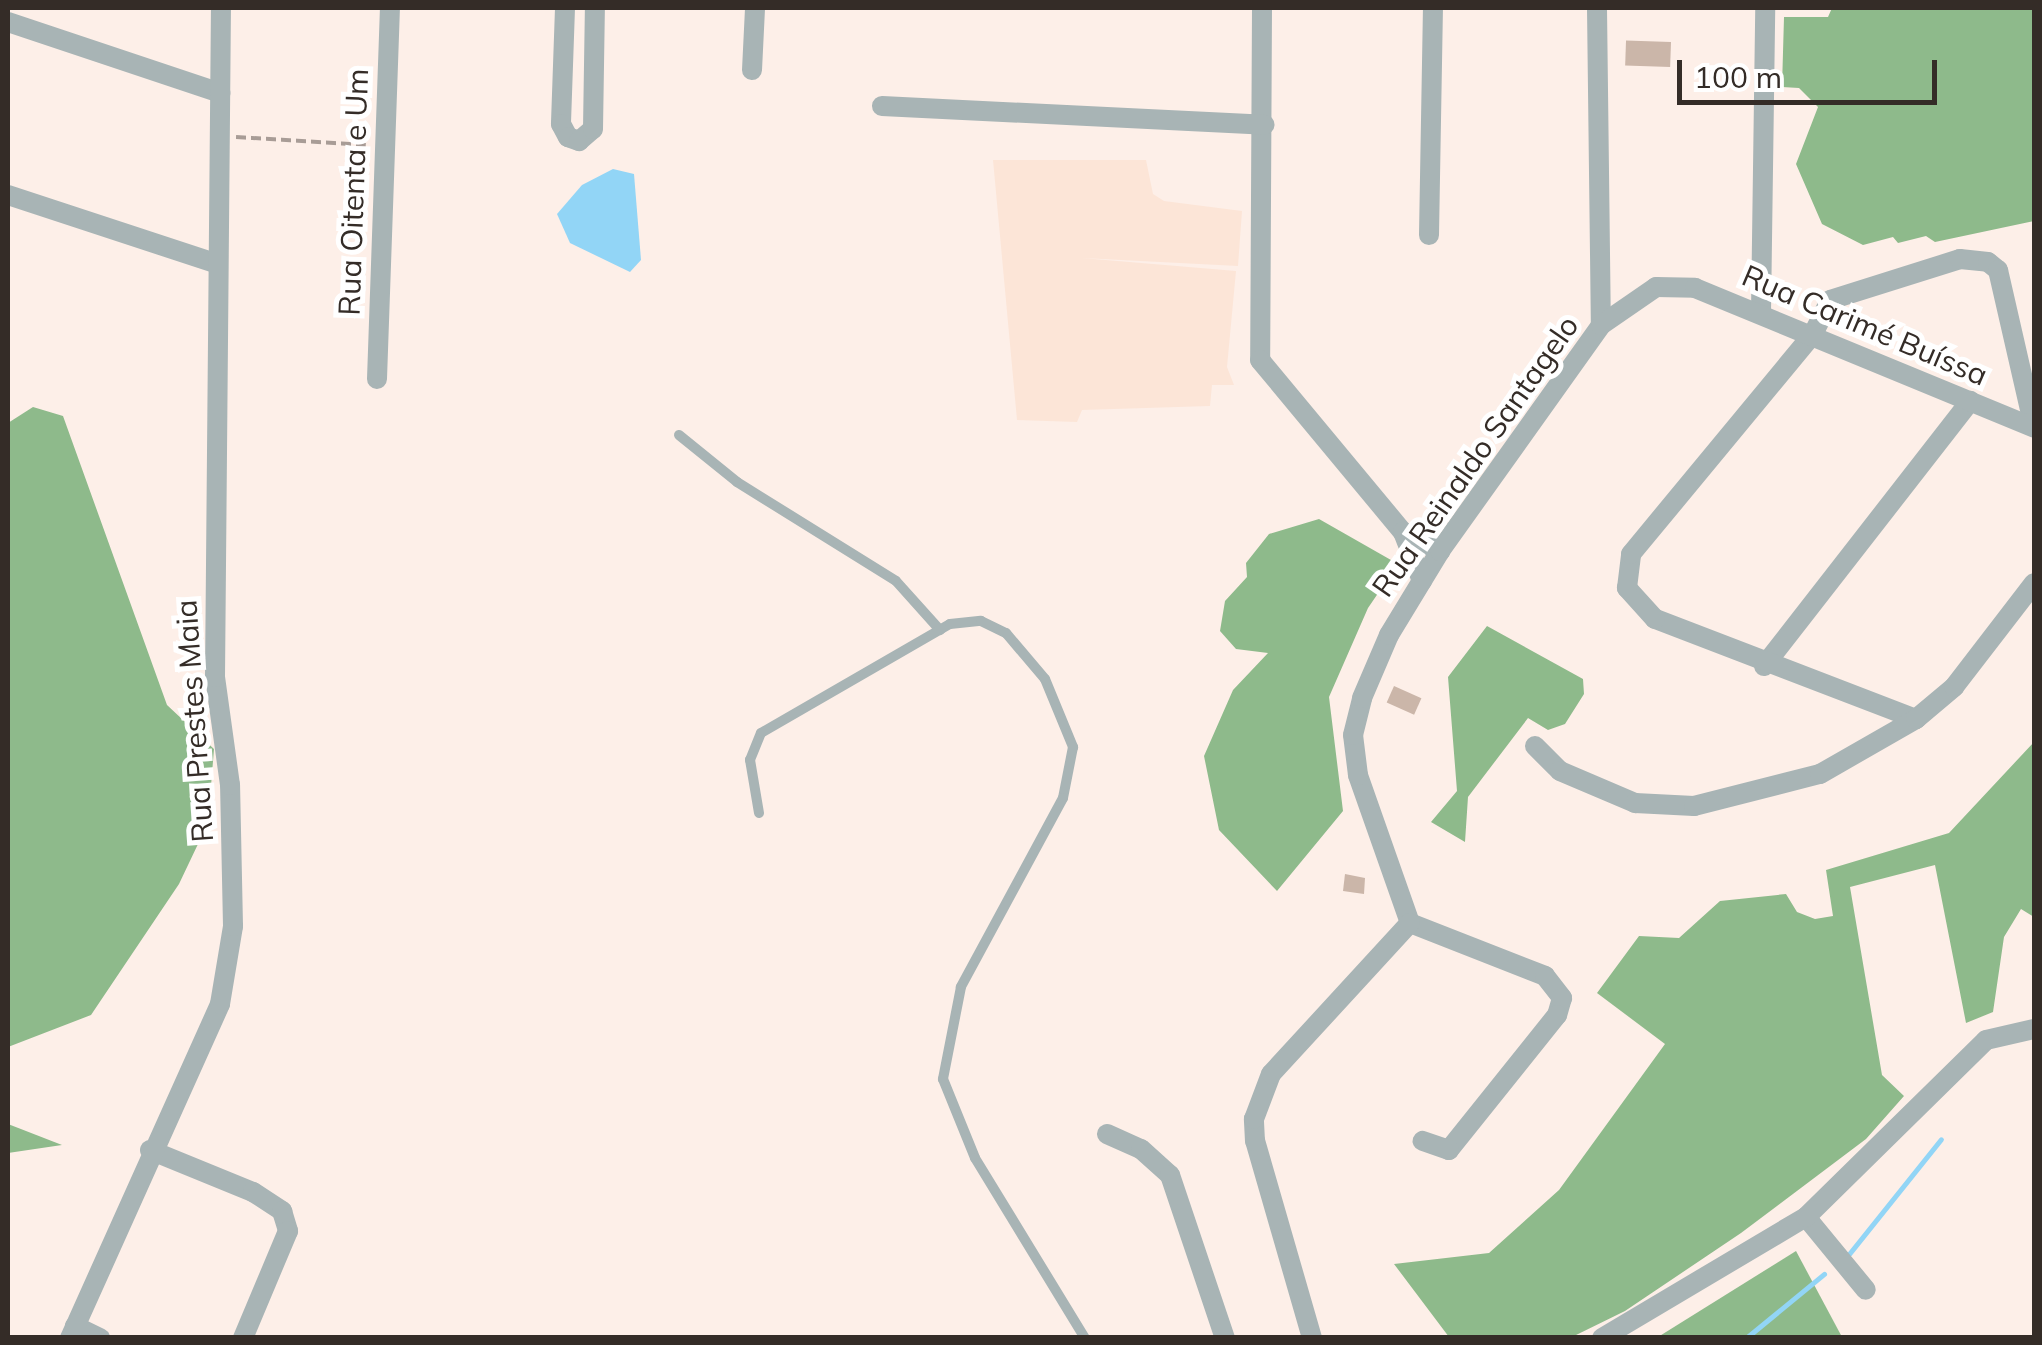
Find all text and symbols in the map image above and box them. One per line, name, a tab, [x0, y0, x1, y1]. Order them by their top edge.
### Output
scale bar	[1682, 40, 1942, 102]
text: 100 m	[1694, 58, 1782, 96]
street label: Rua Oitenta e Um	[331, 68, 375, 316]
street label: Rua Carimé Buíssa	[1737, 257, 1993, 393]
street label: Rua Reinaldo Santagelo	[1364, 309, 1586, 603]
street label: Rua Prestes Maia	[168, 598, 220, 844]

